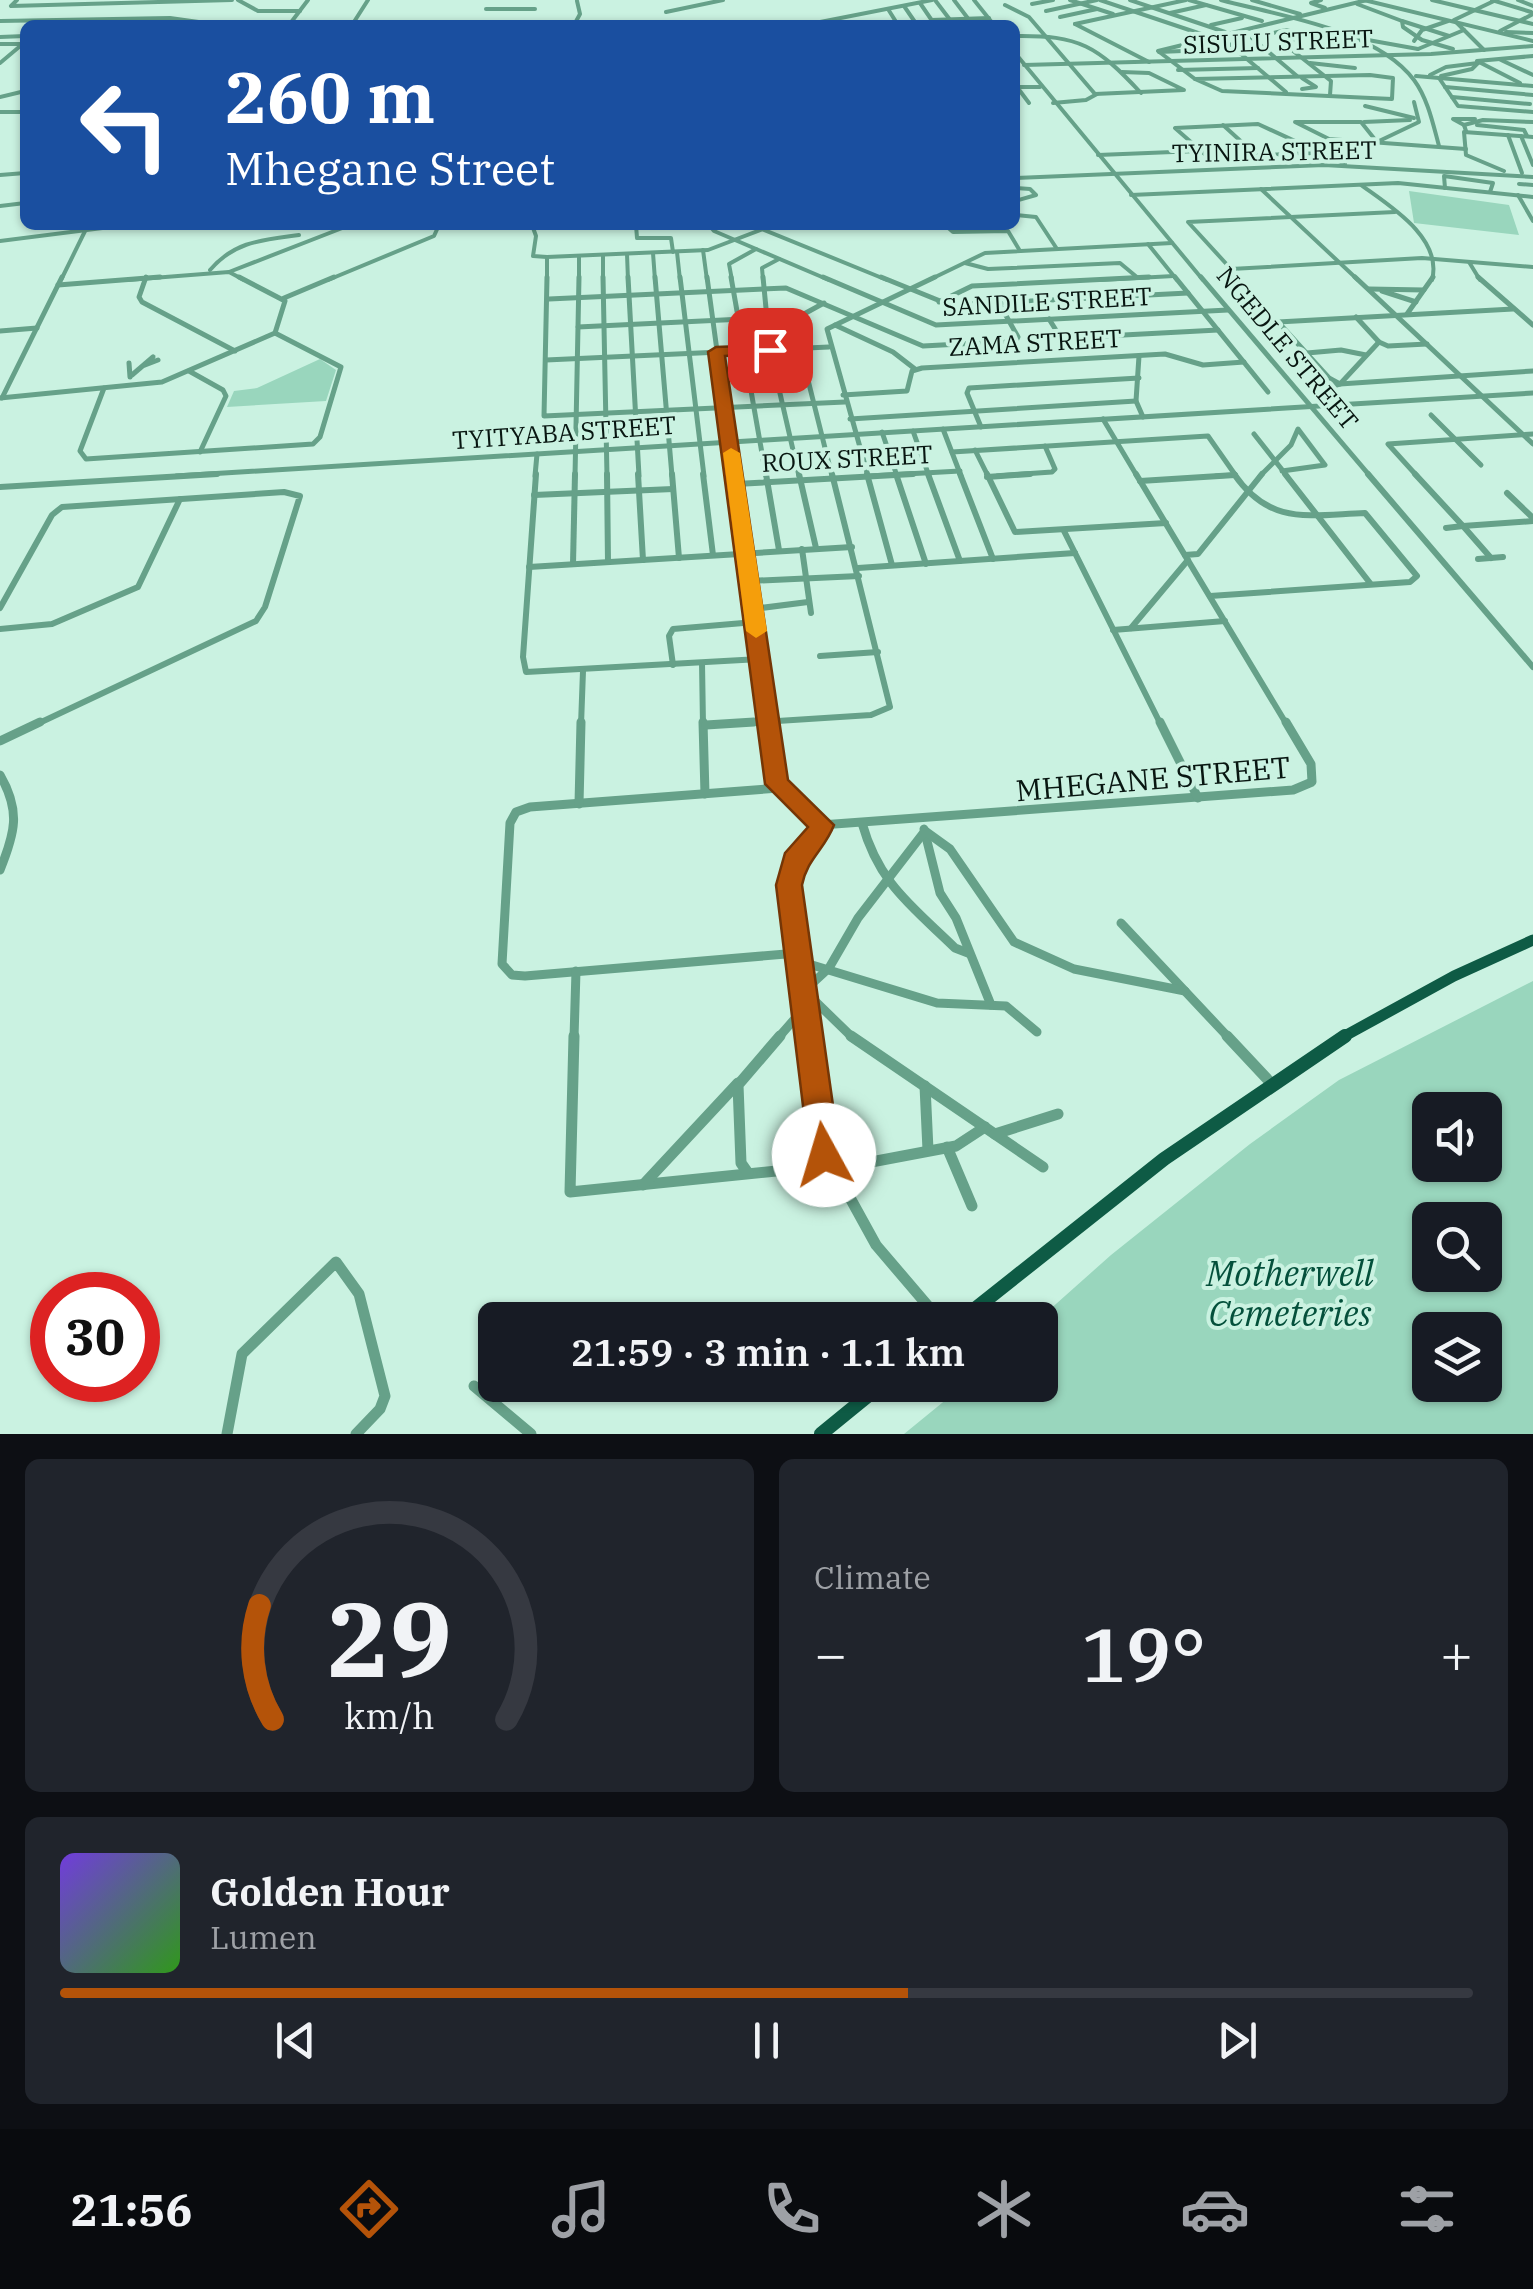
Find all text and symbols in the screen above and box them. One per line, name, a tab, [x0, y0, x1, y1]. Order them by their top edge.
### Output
street label: SISULU STREET	[1182, 21, 1374, 61]
text: 260 m	[225, 51, 435, 142]
icon: left	[60, 60, 190, 190]
street label: TYINIRA STREET	[1171, 133, 1377, 169]
text: Mhegane Street	[225, 139, 555, 197]
street label: NGEDLE STREET	[1210, 259, 1366, 437]
street label: SANDILE STREET	[941, 279, 1153, 323]
pin	[728, 308, 813, 393]
street label: ZAMA STREET	[947, 321, 1123, 363]
icon: arrive	[743, 323, 798, 378]
street label: TYITYABA STREET	[451, 408, 677, 456]
street label: ROUX STREET	[761, 437, 933, 479]
street label: MHEGANE STREET	[1014, 747, 1292, 809]
map controls	[1412, 1092, 1502, 1402]
button: sound	[1412, 1092, 1502, 1182]
position arrow	[772, 1103, 876, 1207]
button: search	[1412, 1202, 1502, 1292]
park label: Motherwell Cemeteries	[1205, 1250, 1375, 1336]
speed limit sign: 30	[30, 1272, 160, 1402]
button: layers	[1412, 1312, 1502, 1402]
text: 21:59 · 3 min · 1.1 km	[571, 1327, 965, 1376]
text: Climate	[814, 1556, 931, 1598]
text: 29	[327, 1570, 452, 1706]
text: 19°	[1081, 1605, 1206, 1703]
text: −	[814, 1618, 847, 1689]
text: +	[1440, 1618, 1473, 1689]
text: km/h	[344, 1692, 435, 1739]
text: Golden Hour	[210, 1867, 450, 1916]
text: Lumen	[210, 1916, 317, 1958]
icon: previous	[268, 2013, 323, 2068]
icon: pause	[739, 2013, 794, 2068]
icon: next	[1210, 2013, 1265, 2068]
icon: directions	[334, 2174, 404, 2244]
icon: music	[546, 2174, 616, 2244]
icon: phone	[757, 2174, 827, 2244]
icon: climate	[969, 2174, 1039, 2244]
icon: car	[1180, 2174, 1250, 2244]
icon: filters	[1392, 2174, 1462, 2244]
text: 21:56	[71, 2180, 192, 2238]

